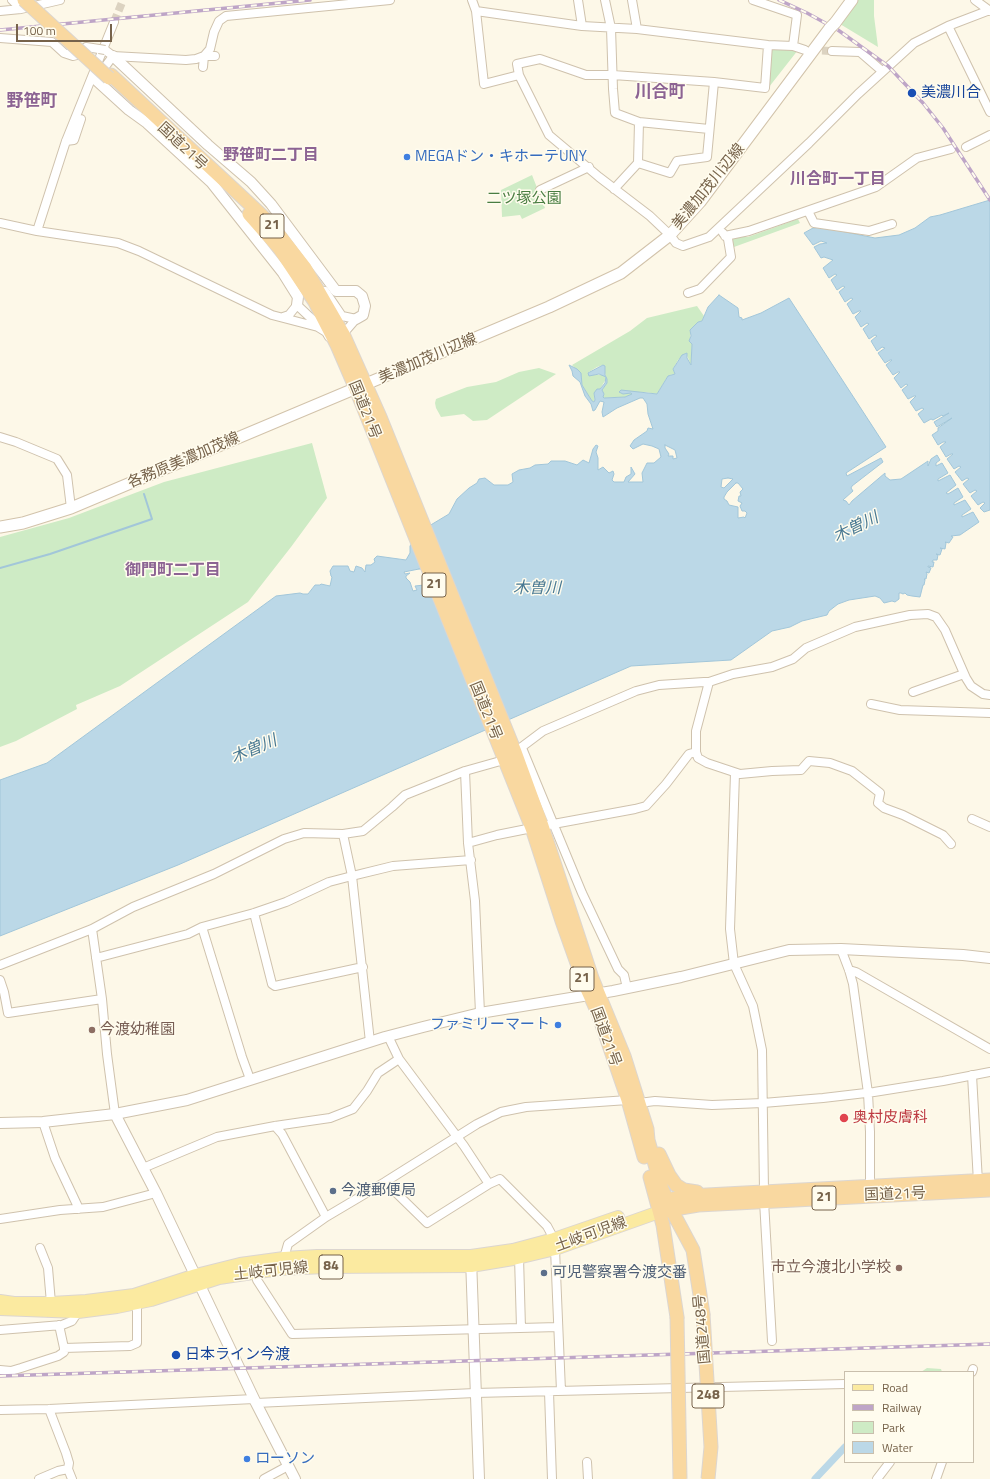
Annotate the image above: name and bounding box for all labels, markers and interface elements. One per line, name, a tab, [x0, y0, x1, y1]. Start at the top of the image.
scale bar	[18, 16, 114, 42]
text: 100 m	[23, 21, 56, 40]
district label: 川合町	[635, 83, 685, 103]
place label: 美濃川合	[921, 84, 981, 102]
marker: 美濃川合	[906, 87, 918, 99]
district label: 野笹町	[7, 92, 57, 112]
street label: 国道21号	[153, 119, 211, 175]
street label: 美濃加茂川辺線	[669, 141, 749, 233]
district label: 野笹町二丁目	[223, 146, 319, 166]
place label: MEGAドン・キホーテUNY	[415, 148, 587, 166]
marker: MEGAドン・キホーテUNY	[402, 152, 412, 162]
district label: 川合町一丁目	[790, 170, 886, 190]
park label: 二ツ塚公園	[487, 190, 561, 208]
road number: 21	[260, 214, 284, 238]
street label: 美濃加茂川辺線	[376, 330, 480, 388]
street label: 国道21号	[344, 378, 384, 442]
street label: 各務原美濃加茂線	[125, 429, 243, 493]
water label: 木曽川	[830, 509, 882, 547]
district label: 御門町二丁目	[125, 561, 221, 581]
road number: 21	[422, 573, 446, 597]
water label: 木曽川	[513, 579, 561, 599]
street label: 国道21号	[465, 679, 505, 743]
water label: 木曽川	[228, 732, 280, 768]
road number: 21	[570, 967, 594, 991]
street label: 国道21号	[586, 1005, 624, 1069]
place label: ファミリーマート	[430, 1016, 550, 1034]
marker: ファミリーマート	[553, 1020, 563, 1030]
place label: 今渡幼稚園	[100, 1021, 175, 1039]
marker: 今渡幼稚園	[87, 1025, 97, 1035]
place label: 奥村皮膚科	[853, 1109, 928, 1127]
marker: 奥村皮膚科	[838, 1112, 850, 1124]
place label: 今渡郵便局	[341, 1182, 416, 1200]
street label: 国道21号	[864, 1185, 926, 1205]
marker: 今渡郵便局	[328, 1186, 338, 1196]
road number: 21	[812, 1186, 836, 1210]
street label: 土岐可児線	[553, 1214, 629, 1256]
road number: 84	[319, 1255, 343, 1279]
street label: 土岐可児線	[233, 1259, 309, 1285]
place label: 市立今渡北小学校	[771, 1259, 891, 1277]
marker: 市立今渡北小学校	[894, 1263, 904, 1273]
place label: 可児警察署今渡交番	[552, 1264, 687, 1282]
marker: 可児警察署今渡交番	[539, 1268, 549, 1278]
street label: 国道248号	[691, 1293, 715, 1365]
place label: 日本ライン今渡	[185, 1346, 290, 1364]
marker: 日本ライン今渡	[170, 1349, 182, 1361]
legend	[844, 1371, 974, 1463]
text: Road	[882, 1378, 908, 1397]
road number: 248	[692, 1384, 724, 1408]
text: Railway	[882, 1398, 922, 1417]
text: Park	[882, 1418, 905, 1437]
text: Water	[882, 1438, 913, 1457]
place label: ローソン	[255, 1450, 315, 1468]
marker: ローソン	[242, 1454, 252, 1464]

